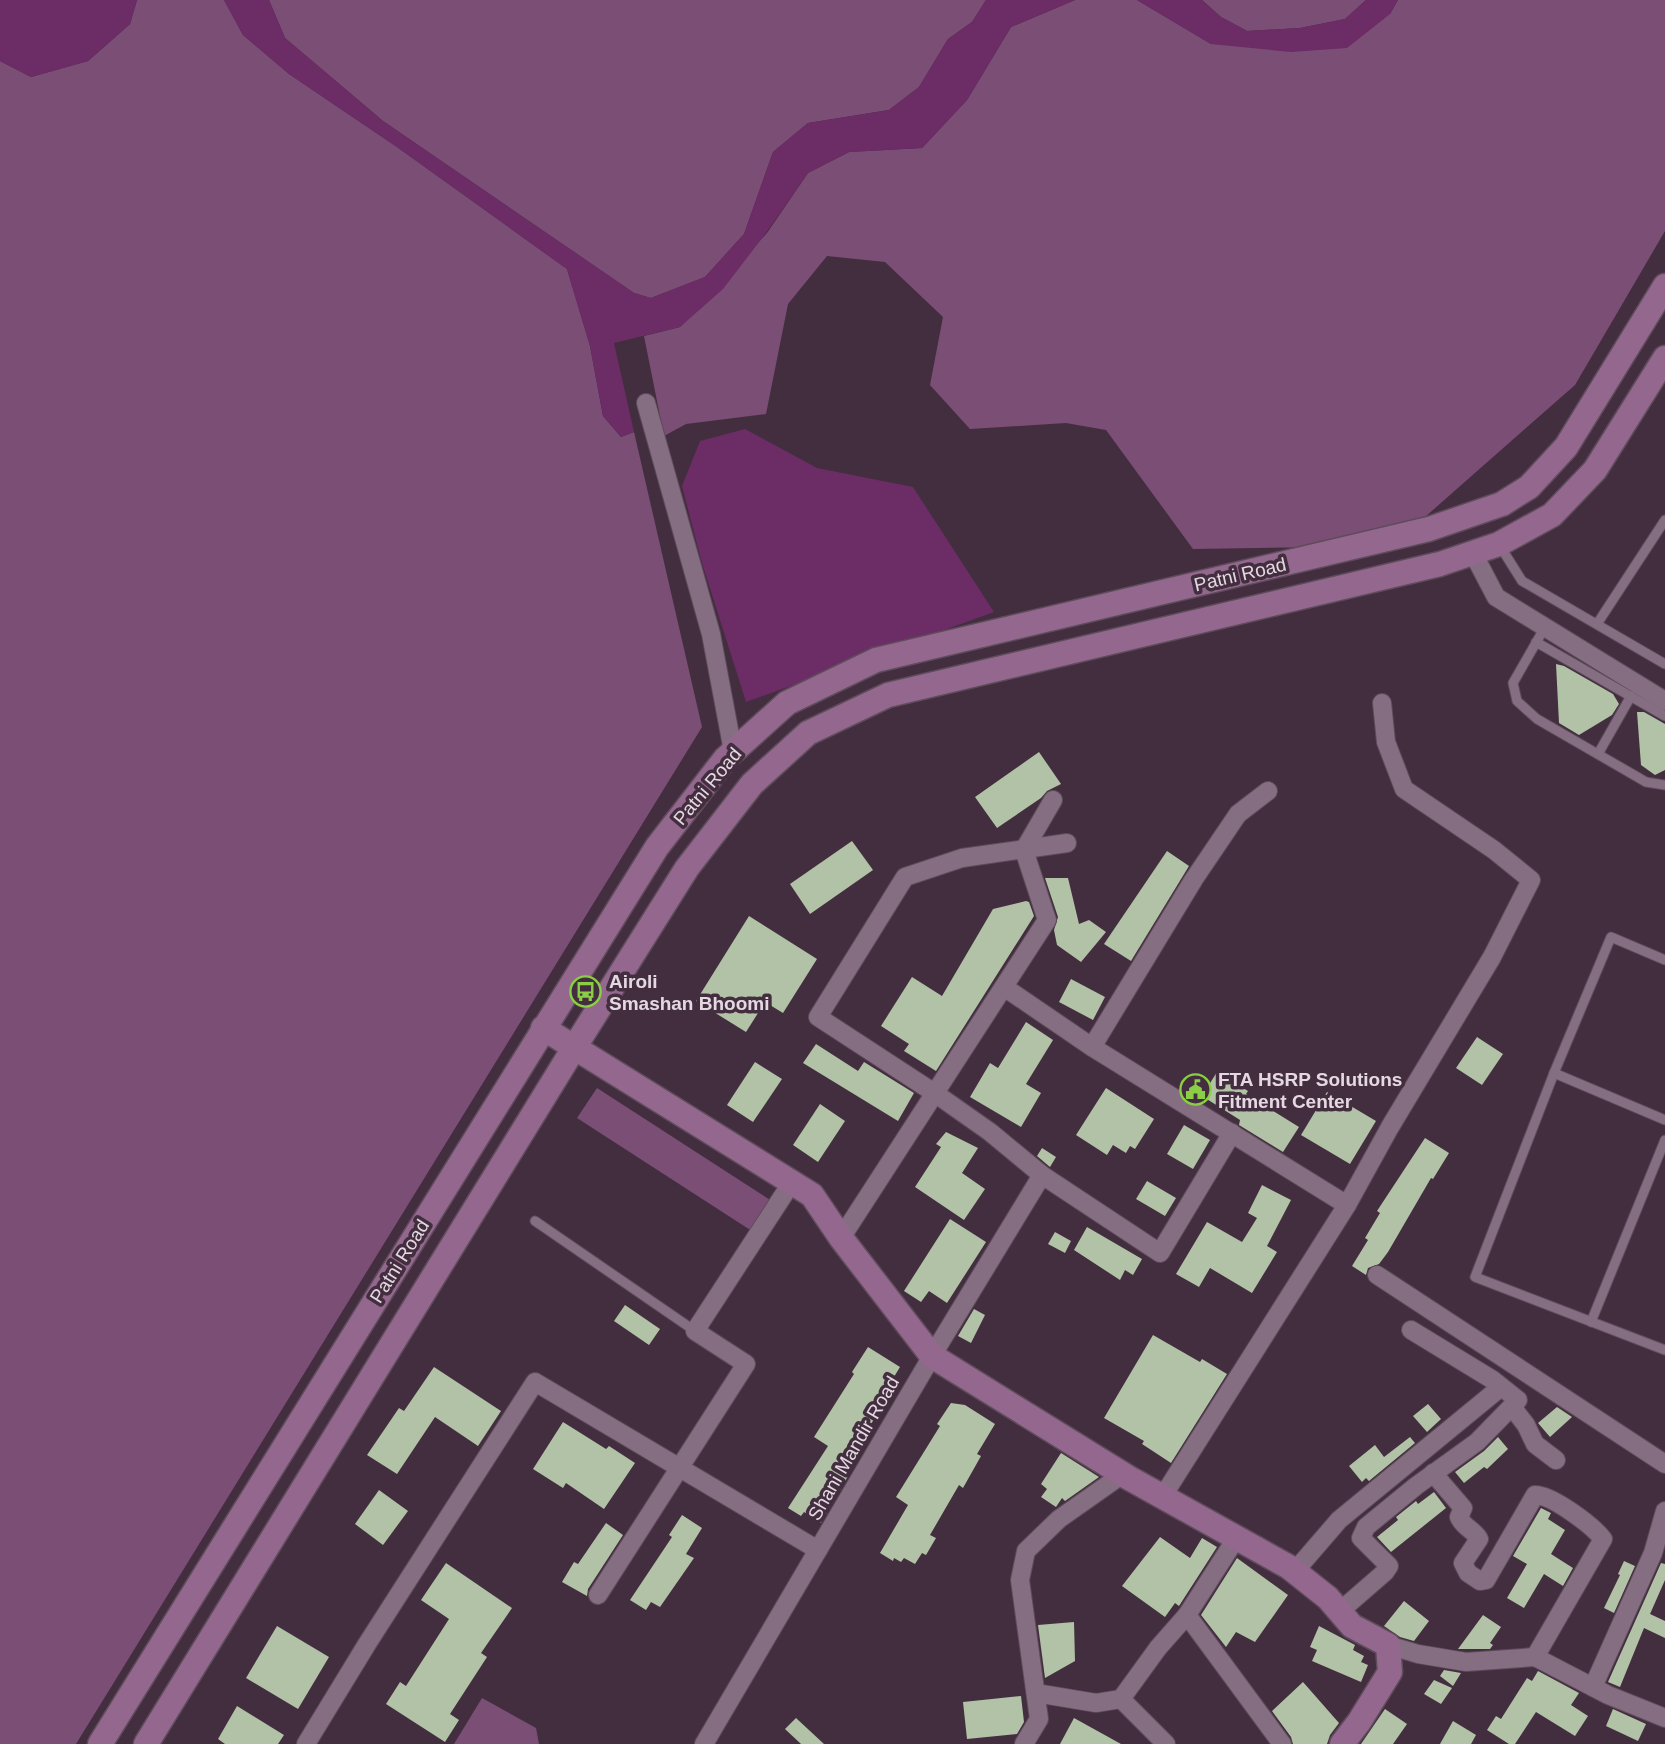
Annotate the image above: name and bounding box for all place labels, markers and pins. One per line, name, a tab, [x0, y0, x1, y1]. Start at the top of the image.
place label: Airoli Smashan Bhoomi	[609, 971, 769, 1014]
bus stop icon: Airoli Smashan Bhoomi	[569, 975, 603, 1009]
place label: FTA HSRP Solutions Fitment Center	[1218, 1069, 1402, 1112]
public building icon: FTA HSRP Solutions Fitment Center	[1178, 1073, 1212, 1107]

